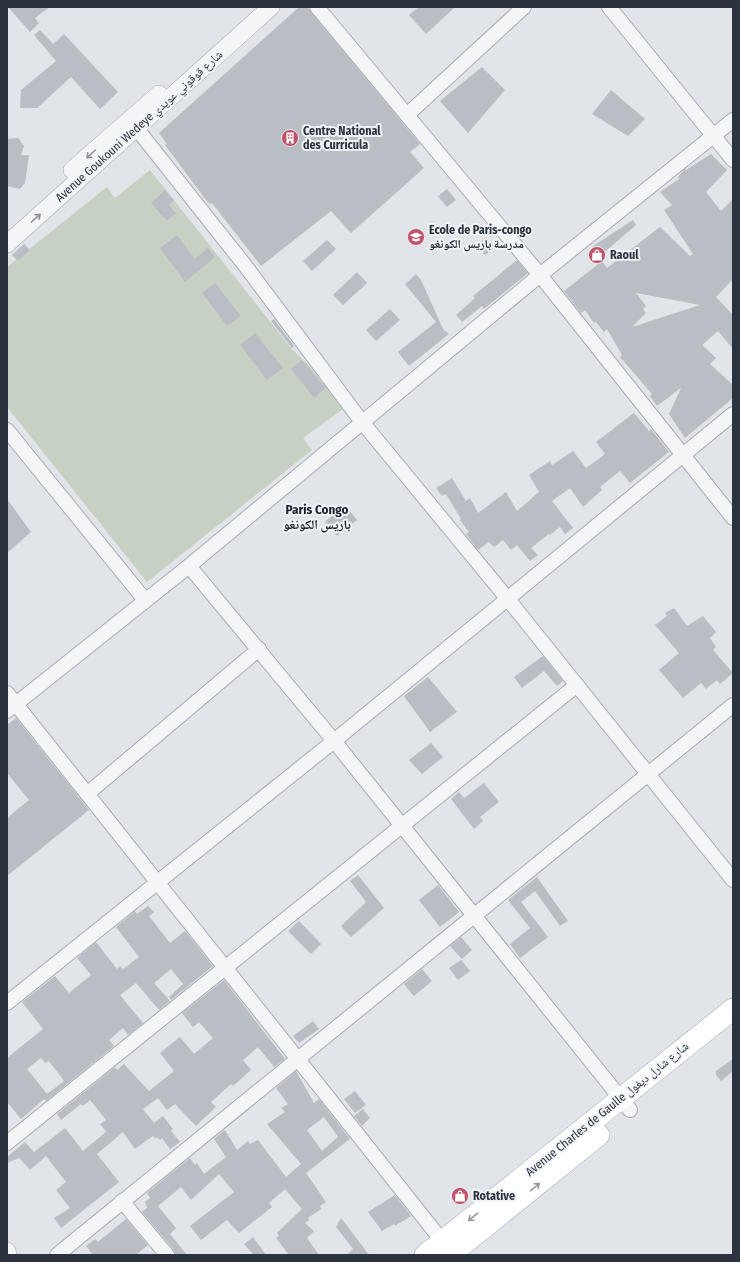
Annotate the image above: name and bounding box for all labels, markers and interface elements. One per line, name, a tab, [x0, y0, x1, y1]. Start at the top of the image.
street label: Avenue Goukouni Wedeye شارع قوقوني عويدي	[53, 47, 228, 207]
place label: Centre National des Curricula	[303, 124, 381, 152]
building icon: Centre National des Curricula	[280, 128, 300, 148]
one-way arrow	[85, 149, 96, 158]
one-way arrow	[31, 213, 41, 222]
place label: Ecole de Paris-congo مدرسة باريس الكونغو	[429, 223, 532, 252]
school or university icon: Ecole de Paris-congo مدرسة باريس الكونغو	[406, 227, 426, 247]
shop icon: Raoul	[587, 245, 607, 265]
place label: Raoul	[610, 248, 639, 262]
district label: Paris Congo باريس الكونغو	[283, 502, 351, 533]
street label: Avenue Charles de Gaulle شارع شارل ديغول	[523, 1039, 692, 1180]
one-way arrow	[529, 1182, 540, 1191]
shop icon: Rotative	[450, 1186, 470, 1206]
place label: Rotative	[473, 1189, 515, 1203]
one-way arrow	[467, 1213, 478, 1221]

